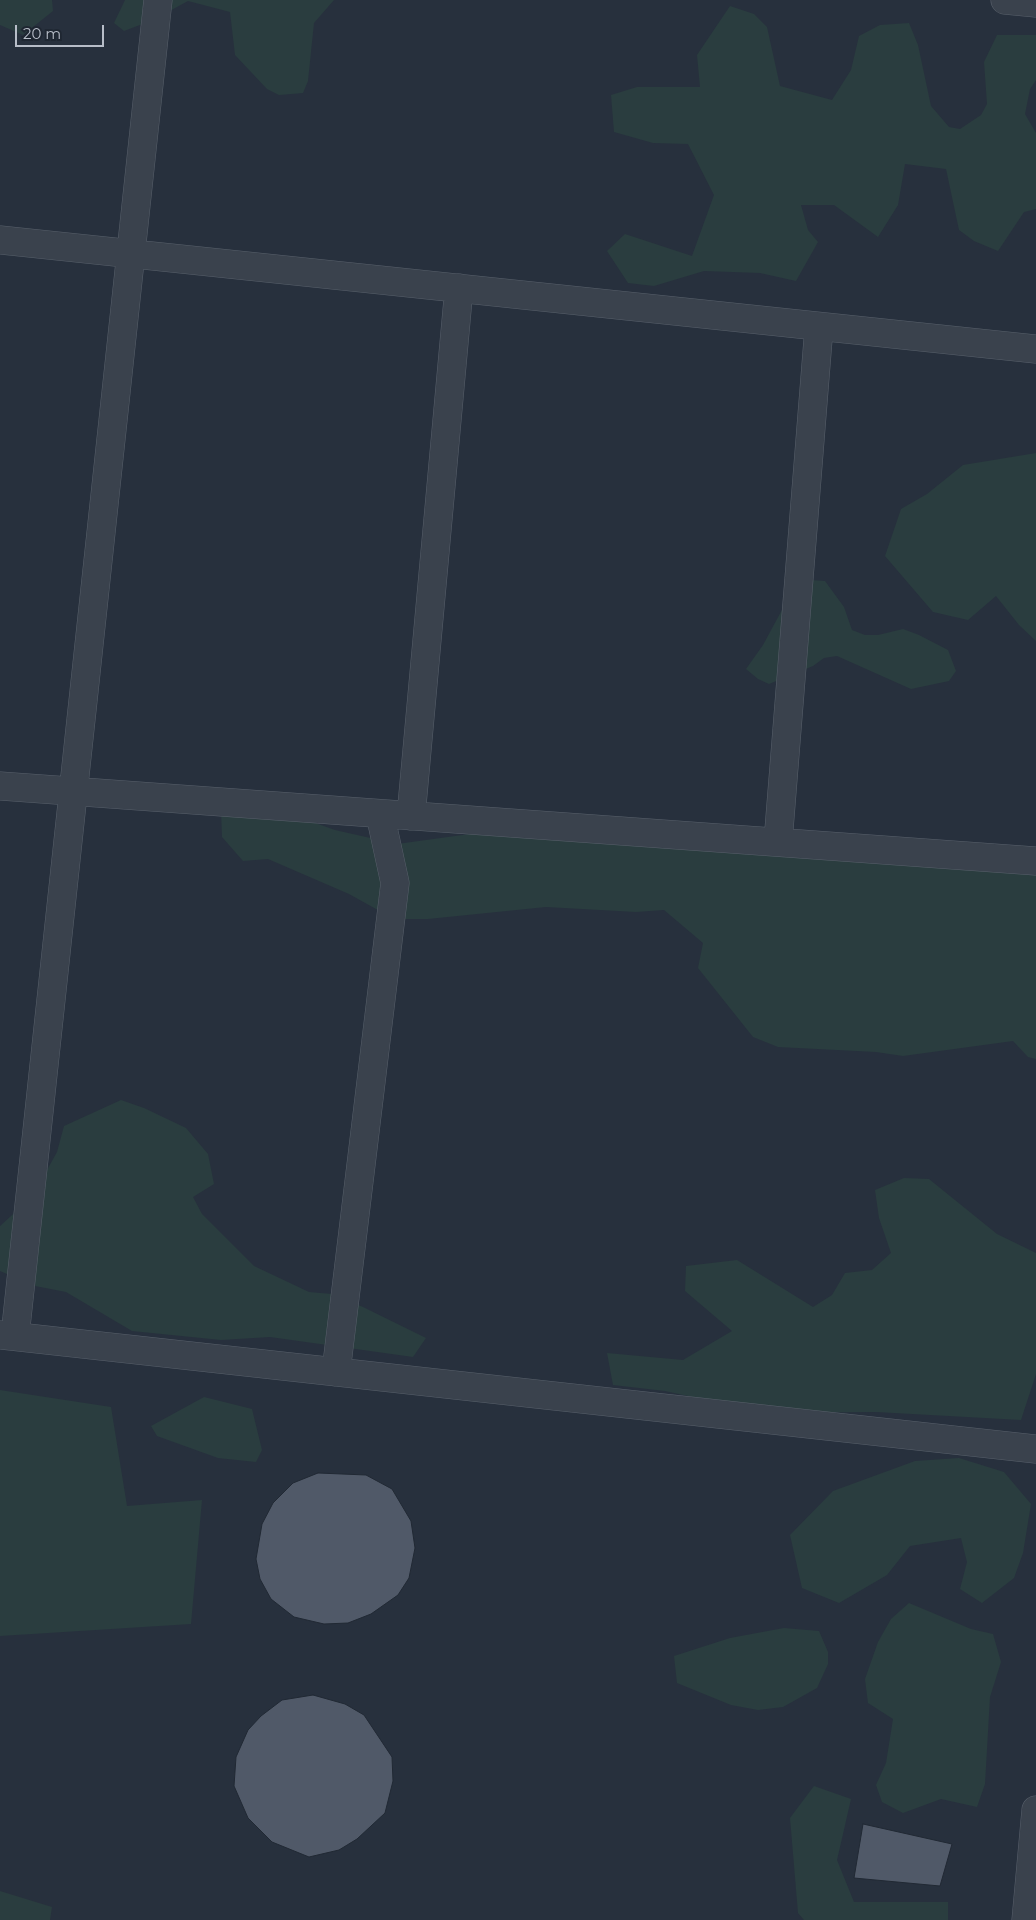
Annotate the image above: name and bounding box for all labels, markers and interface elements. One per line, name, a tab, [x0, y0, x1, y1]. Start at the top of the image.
scale bar	[18, 15, 106, 47]
text: 20 m	[23, 24, 61, 43]

